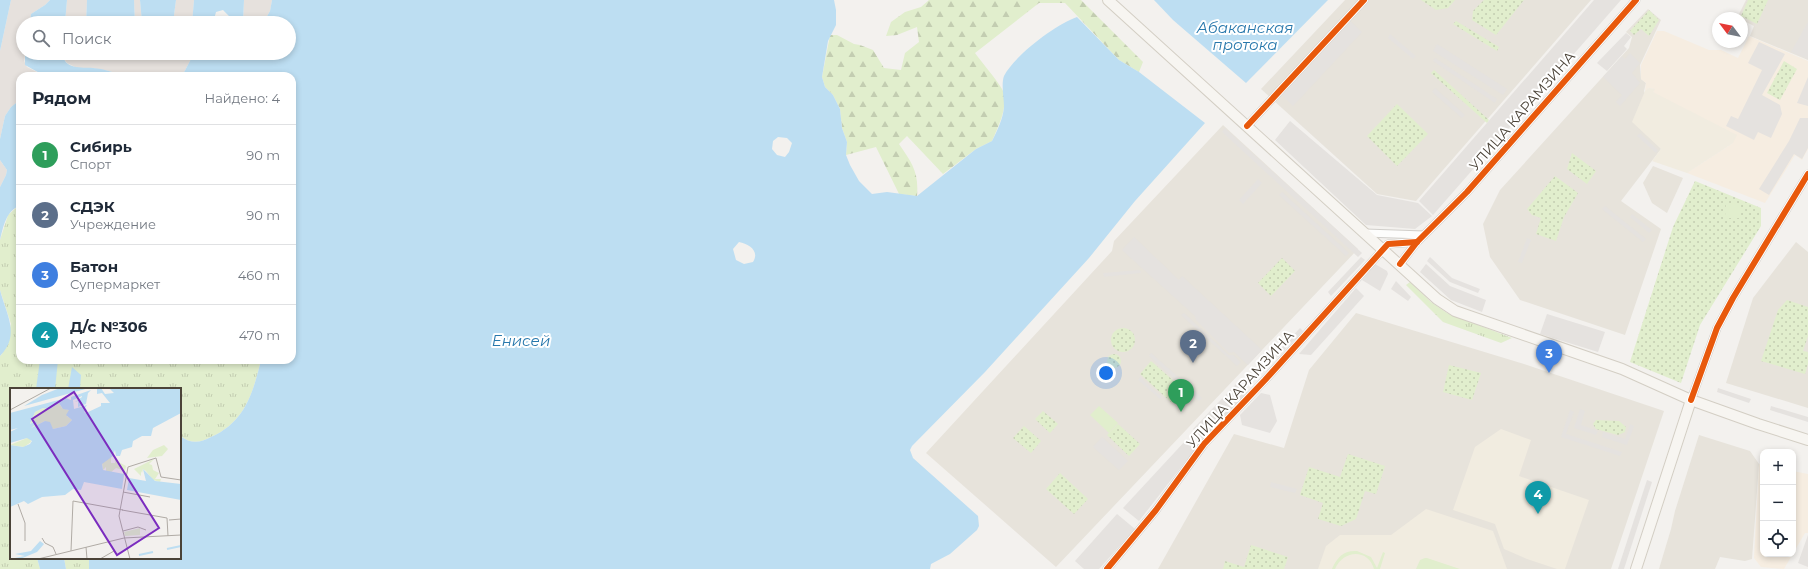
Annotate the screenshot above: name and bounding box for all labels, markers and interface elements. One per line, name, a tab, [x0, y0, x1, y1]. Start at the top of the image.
north arrow	[1712, 12, 1748, 48]
search box	[16, 16, 296, 60]
water label: Абаканская протока	[1196, 18, 1293, 54]
icon: search	[30, 27, 52, 49]
text: Поиск	[62, 29, 111, 48]
street label: УЛИЦА КАРАМЗИНА	[1465, 47, 1579, 174]
text: Рядом	[32, 88, 91, 108]
text: Найдено: 4	[205, 90, 280, 106]
text: Сибирь	[70, 137, 132, 156]
text: 1	[42, 147, 48, 163]
text: 90 m	[246, 147, 280, 163]
text: Спорт	[70, 156, 111, 172]
text: СДЭК	[70, 197, 115, 216]
text: 2	[41, 207, 49, 223]
text: 90 m	[246, 207, 280, 223]
text: Учреждение	[70, 216, 156, 232]
text: Батон	[70, 257, 118, 276]
text: 3	[41, 267, 49, 283]
text: 460 m	[238, 267, 280, 283]
text: Супермаркет	[70, 276, 160, 292]
text: Д/с №306	[70, 317, 147, 336]
street label: УЛИЦА КАРАМЗИНА	[1182, 326, 1298, 452]
text: 4	[41, 327, 49, 343]
text: 470 m	[239, 327, 280, 343]
pin: 2	[1180, 330, 1206, 363]
water label: Енисей	[492, 331, 550, 350]
text: Место	[70, 336, 112, 352]
pin: 3	[1536, 340, 1562, 373]
your location	[1096, 363, 1116, 383]
pin: 1	[1168, 379, 1194, 412]
inset map	[10, 388, 181, 559]
map controls	[1760, 449, 1796, 557]
button: +	[1760, 449, 1796, 485]
pin: 4	[1525, 481, 1551, 514]
button: −	[1760, 485, 1796, 521]
button: locate	[1760, 521, 1796, 557]

